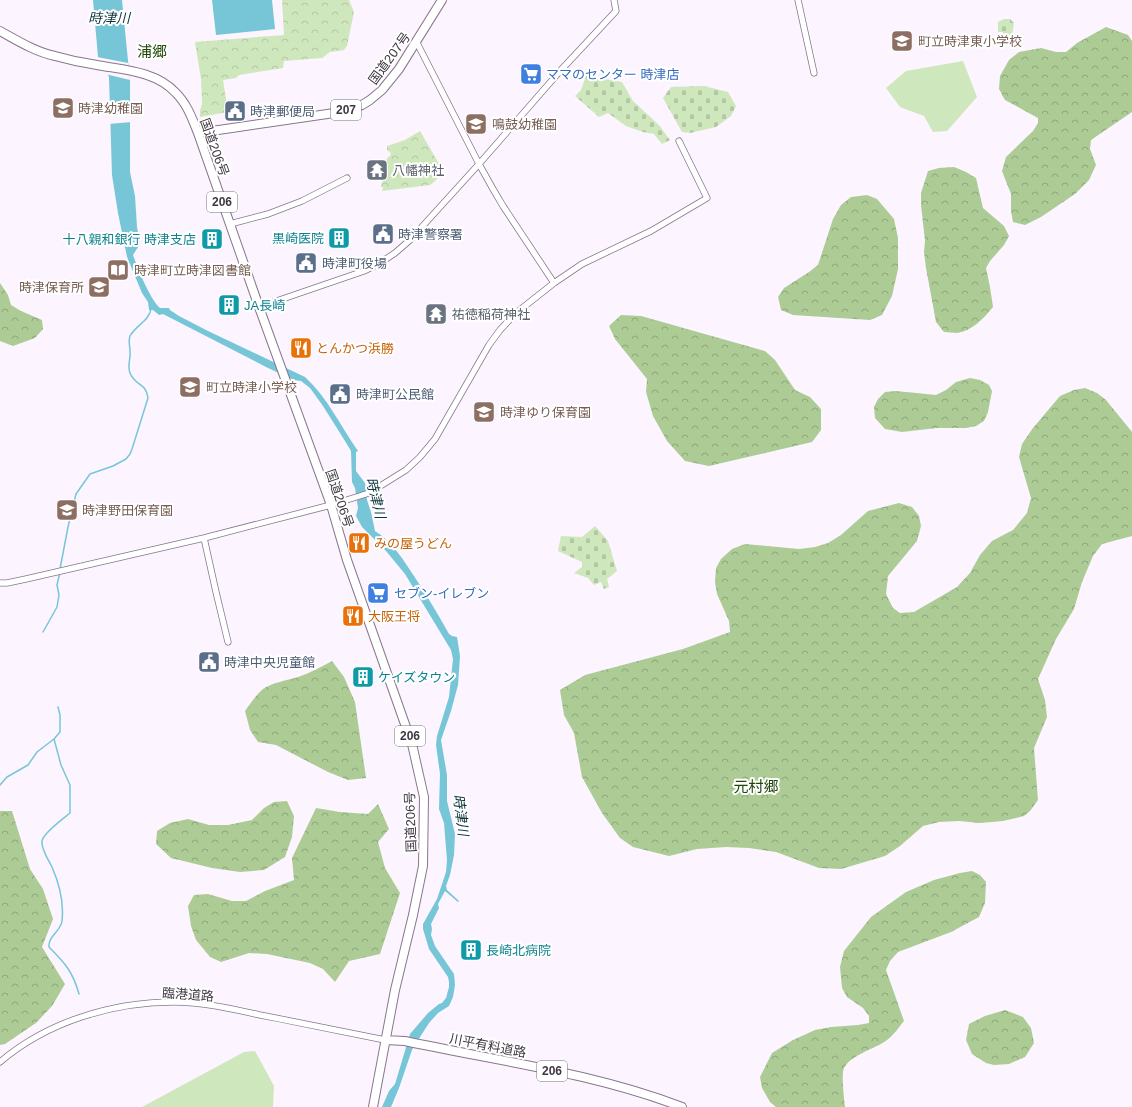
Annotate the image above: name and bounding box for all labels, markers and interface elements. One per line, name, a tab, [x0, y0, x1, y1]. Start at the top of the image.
water label: 時津川	[88, 10, 132, 26]
school or university icon: 町立時津東小学校	[889, 28, 915, 54]
street label: 国道207号	[365, 29, 413, 87]
place label: 町立時津東小学校	[918, 34, 1022, 49]
district label: 浦郷	[137, 43, 167, 60]
supermarket icon: ママのセンター 時津店	[518, 61, 544, 87]
place label: ママのセンター 時津店	[546, 67, 680, 82]
school or university icon: 時津幼稚園	[50, 95, 76, 121]
public building icon: 時津郵便局	[222, 98, 248, 124]
road number: 207	[331, 100, 361, 120]
place label: 時津幼稚園	[78, 101, 143, 116]
place label: 時津郵便局	[250, 104, 315, 119]
school or university icon: 鳴鼓幼稚園	[463, 111, 489, 137]
street label: 国道206号	[197, 116, 232, 178]
place label: 鳴鼓幼稚園	[492, 117, 557, 132]
temple icon: 八幡神社	[364, 157, 390, 183]
place label: 八幡神社	[392, 163, 444, 178]
road number: 206	[207, 192, 237, 212]
public building icon: 時津警察署	[370, 221, 396, 247]
building icon: 黒崎医院	[326, 225, 352, 251]
building icon: 十八親和銀行 時津支店	[199, 226, 225, 252]
place label: 時津警察署	[398, 227, 463, 242]
place label: 黒崎医院	[272, 231, 324, 246]
place label: 十八親和銀行 時津支店	[62, 232, 196, 247]
public building icon: 時津町役場	[293, 250, 319, 276]
place label: 時津町役場	[322, 256, 387, 271]
library icon: 時津町立時津図書館	[105, 257, 131, 283]
place label: 時津町立時津図書館	[134, 263, 251, 278]
school or university icon: 時津保育所	[86, 274, 112, 300]
place label: 時津保育所	[19, 280, 84, 295]
building icon: JA長崎	[216, 292, 242, 318]
place label: JA長崎	[244, 298, 285, 313]
temple icon: 祐徳稲荷神社	[423, 301, 449, 327]
place label: 祐徳稲荷神社	[452, 307, 530, 322]
restaurant icon: とんかつ浜勝	[288, 335, 314, 361]
place label: とんかつ浜勝	[316, 341, 394, 356]
school or university icon: 町立時津小学校	[177, 374, 203, 400]
place label: 町立時津小学校	[206, 380, 297, 395]
public building icon: 時津町公民館	[327, 381, 353, 407]
place label: 時津町公民館	[356, 387, 434, 402]
school or university icon: 時津ゆり保育園	[471, 399, 497, 425]
place label: 時津ゆり保育園	[500, 405, 591, 420]
street label: 国道206号	[323, 467, 357, 529]
water label: 時津川	[363, 476, 389, 522]
school or university icon: 時津野田保育園	[54, 497, 80, 523]
place label: 時津野田保育園	[82, 503, 173, 518]
restaurant icon: みの屋うどん	[346, 530, 372, 556]
place label: みの屋うどん	[374, 536, 452, 551]
supermarket icon: セブン-イレブン	[365, 580, 391, 606]
place label: セブン-イレブン	[394, 586, 489, 601]
restaurant icon: 大阪王将	[340, 603, 366, 629]
place label: 大阪王将	[368, 609, 420, 624]
public building icon: 時津中央児童館	[196, 649, 222, 675]
place label: 時津中央児童館	[224, 655, 315, 670]
building icon: ケイズタウン	[350, 664, 376, 690]
place label: ケイズタウン	[378, 670, 455, 685]
road number: 206	[395, 726, 425, 746]
district label: 元村郷	[733, 778, 779, 795]
street label: 国道206号	[402, 791, 419, 853]
water label: 時津川	[451, 793, 472, 839]
building icon: 長崎北病院	[458, 937, 484, 963]
place label: 長崎北病院	[486, 943, 551, 958]
street label: 臨港道路	[161, 985, 214, 1004]
street label: 川平有料道路	[448, 1031, 528, 1060]
road number: 206	[537, 1061, 567, 1081]

